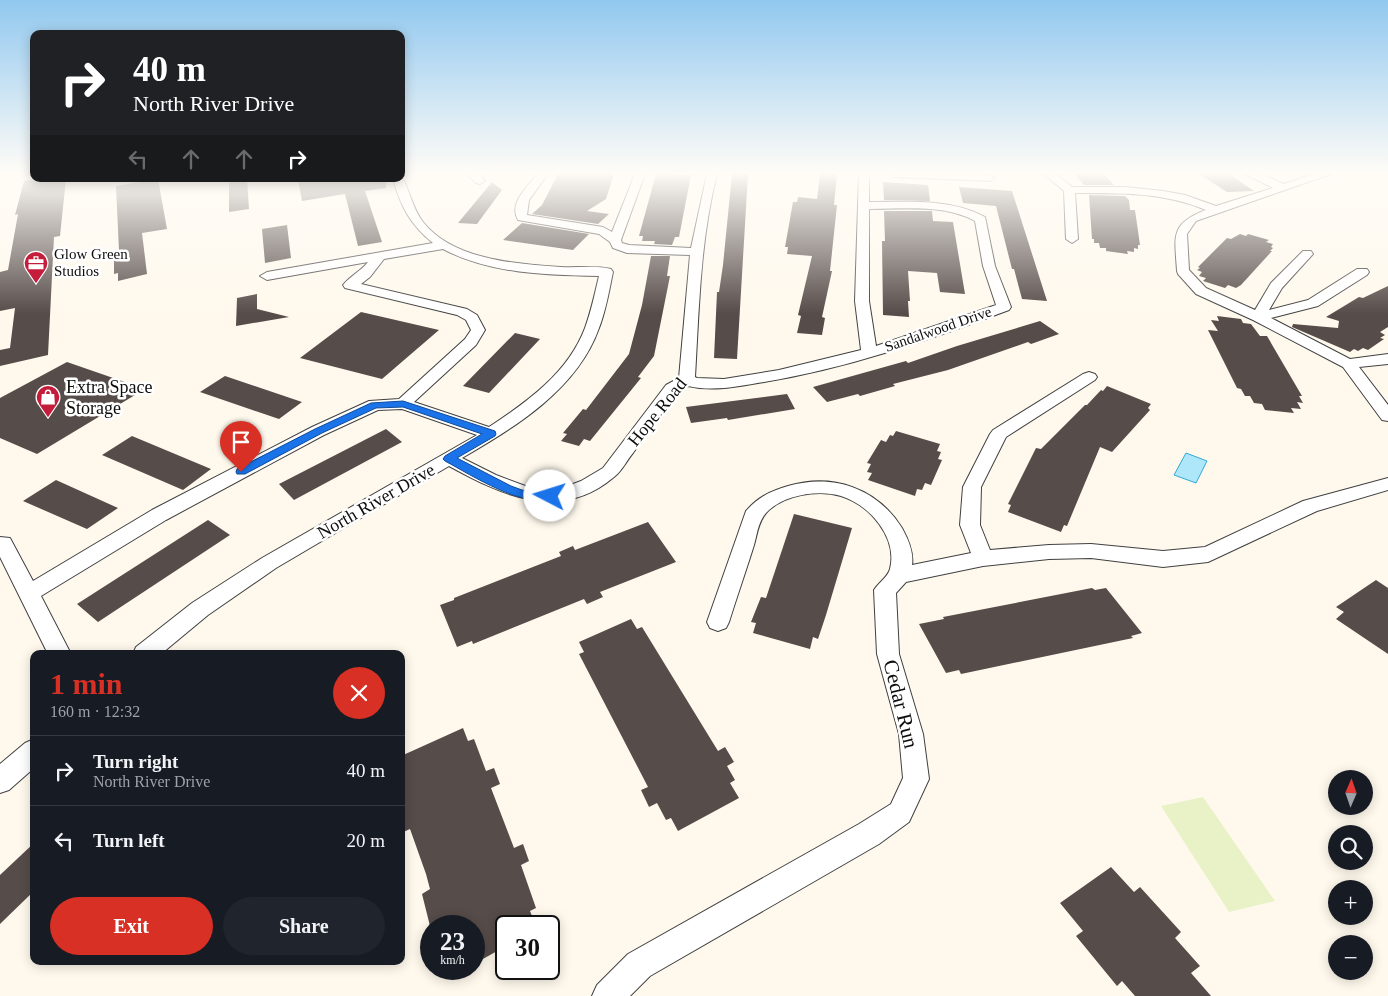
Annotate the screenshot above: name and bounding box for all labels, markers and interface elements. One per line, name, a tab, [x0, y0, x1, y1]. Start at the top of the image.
icon: right	[50, 50, 115, 115]
text: 40 m	[133, 50, 206, 89]
text: North River Drive	[133, 91, 294, 116]
icon: left	[124, 145, 152, 173]
icon: ahead	[177, 145, 205, 173]
icon: ahead	[230, 145, 258, 173]
icon: right	[283, 145, 311, 173]
place label: Glow Green Studios	[54, 246, 128, 279]
office icon: Glow Green Studios	[23, 250, 49, 284]
street label: Sandalwood Drive	[882, 303, 994, 355]
street label: Hope Road	[624, 374, 690, 450]
place label: Extra Space Storage	[66, 377, 152, 418]
shop icon: Extra Space Storage	[35, 384, 61, 418]
pin	[220, 421, 262, 472]
icon: arrive	[227, 428, 255, 456]
street label: North River Drive	[314, 459, 438, 543]
position arrow	[523, 469, 575, 521]
street label: Cedar Run	[878, 657, 924, 751]
text: 1 min	[50, 667, 123, 700]
button: close	[333, 667, 385, 719]
text: 160 m · 12:32	[50, 703, 140, 720]
text: Turn right	[93, 751, 178, 772]
icon: right	[50, 757, 78, 785]
text: 40 m	[346, 760, 385, 781]
north arrow	[1328, 770, 1372, 815]
map controls	[1328, 770, 1373, 980]
text: North River Drive	[93, 773, 210, 790]
button: search	[1328, 825, 1373, 870]
icon: left	[50, 827, 78, 855]
text: Turn left	[93, 830, 165, 851]
text: 20 m	[346, 830, 385, 851]
button: +	[1328, 880, 1373, 925]
button: Exit	[50, 897, 213, 955]
button: Share	[223, 897, 385, 955]
speed limit sign: 30	[495, 915, 560, 980]
text: 23	[440, 928, 465, 955]
button: −	[1328, 935, 1373, 980]
text: km/h	[440, 953, 465, 967]

